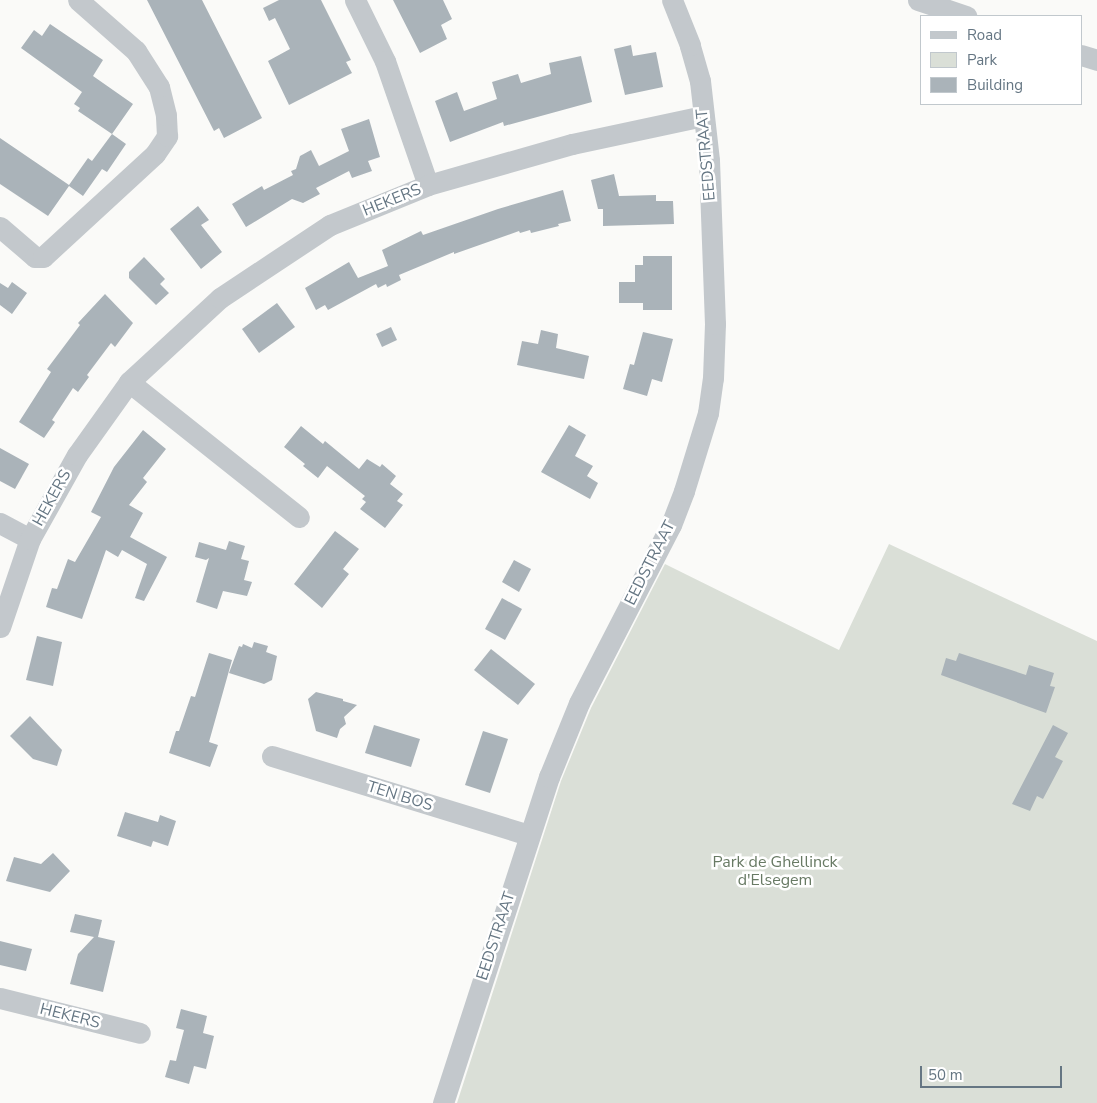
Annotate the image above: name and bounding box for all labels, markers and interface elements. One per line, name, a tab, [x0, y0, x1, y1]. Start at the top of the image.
legend	[920, 15, 1082, 105]
text: Road	[967, 25, 1002, 45]
text: Park	[967, 50, 997, 70]
text: Building	[967, 75, 1023, 95]
street label: EEDSTRAAT	[692, 108, 720, 202]
street label: HEKERS	[360, 180, 424, 220]
street label: HEKERS	[29, 467, 75, 529]
street label: EEDSTRAAT	[621, 518, 679, 608]
street label: TEN BOS	[365, 777, 435, 815]
park label: Park de Ghellinck d'Elsegem	[713, 852, 837, 890]
street label: EEDSTRAAT	[473, 889, 519, 983]
street label: HEKERS	[38, 999, 102, 1033]
scale bar	[922, 1056, 1064, 1088]
text: 50 m	[928, 1065, 963, 1085]

